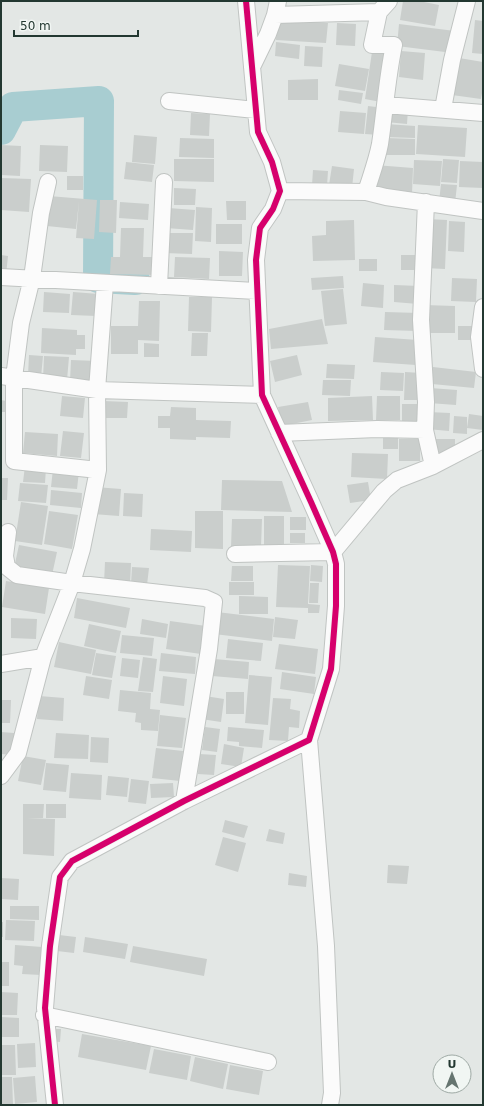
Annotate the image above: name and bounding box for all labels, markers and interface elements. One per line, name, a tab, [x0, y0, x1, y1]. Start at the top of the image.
scale bar	[14, 12, 138, 38]
text: 50 m	[20, 19, 51, 33]
north arrow	[432, 1054, 472, 1094]
text: U	[448, 1058, 456, 1071]

